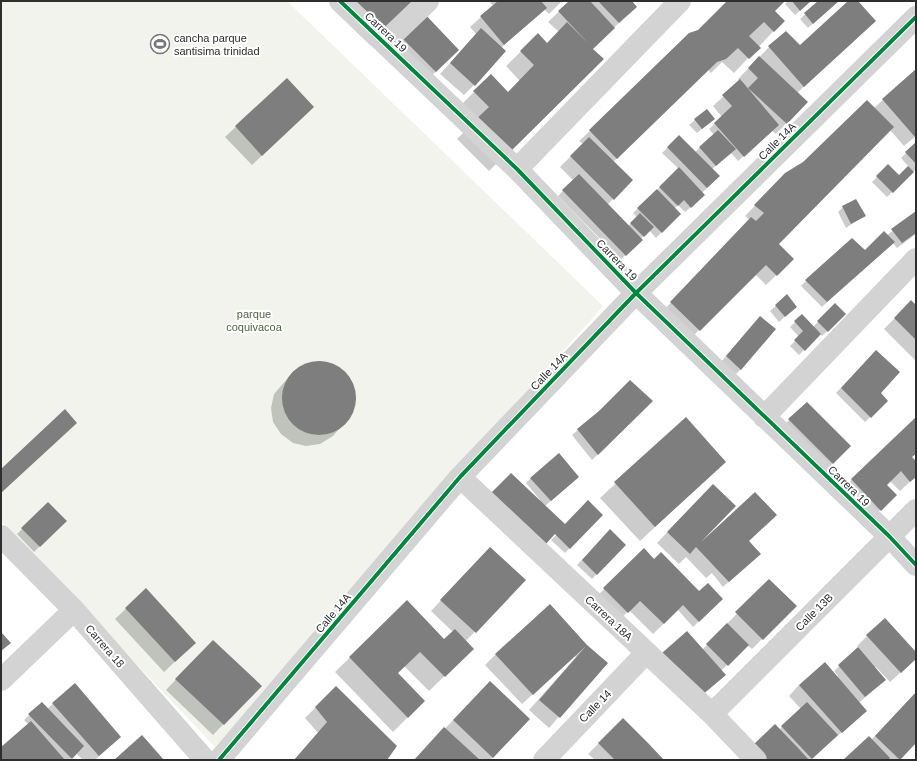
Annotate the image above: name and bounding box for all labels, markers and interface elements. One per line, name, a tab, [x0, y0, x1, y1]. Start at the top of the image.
street label: Carrera 19	[363, 10, 409, 54]
place label: cancha parque santisima trinidad	[174, 32, 260, 57]
sports icon: cancha parque santisima trinidad	[149, 33, 171, 55]
street label: Calle 14A	[756, 119, 799, 162]
street label: Carrera 19	[594, 237, 640, 283]
park label: parque coquivacoa	[226, 308, 283, 333]
street label: Calle 14A	[528, 349, 570, 392]
street label: Carrera 19	[826, 463, 872, 509]
street label: Calle 14A	[313, 590, 353, 635]
street label: Calle 13B	[793, 591, 835, 633]
street label: Carrera 18A	[583, 593, 635, 643]
street label: Carrera 18	[83, 622, 127, 670]
street label: Calle 14	[577, 687, 613, 725]

